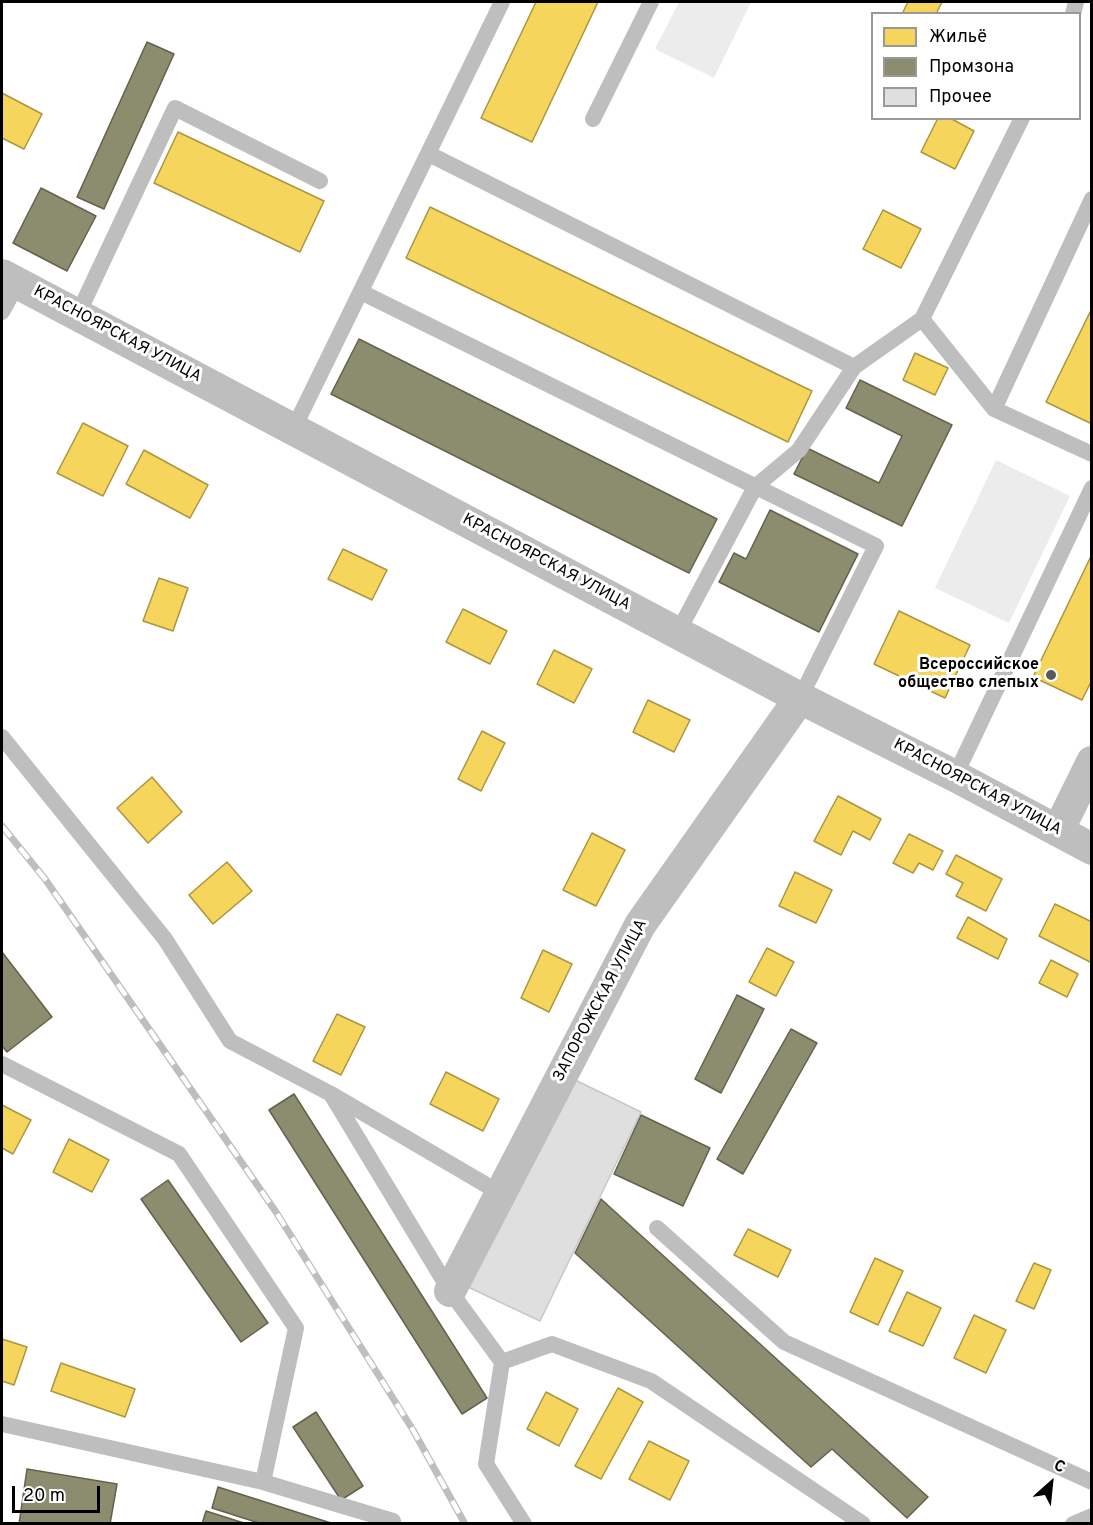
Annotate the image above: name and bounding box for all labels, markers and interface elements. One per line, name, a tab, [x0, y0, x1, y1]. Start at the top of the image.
legend	[871, 12, 1081, 120]
text: Жильё	[929, 26, 987, 49]
text: Промзона	[929, 56, 1014, 79]
text: Прочее	[929, 86, 992, 109]
street label: КРАСНОЯРСКАЯ УЛИЦА	[30, 282, 204, 388]
street label: КРАСНОЯРСКАЯ УЛИЦА	[459, 510, 633, 616]
place label: Всероссийское общество слепых	[898, 656, 1039, 694]
marker: Всероссийское общество слепых	[1044, 668, 1058, 682]
street label: КРАСНОЯРСКАЯ УЛИЦА	[890, 735, 1064, 841]
street label: ЗАПОРОЖСКАЯ УЛИЦА	[550, 916, 652, 1086]
north arrow	[1021, 1453, 1081, 1513]
text: С	[1050, 1456, 1068, 1478]
scale bar	[15, 1474, 104, 1512]
text: 20 m	[23, 1485, 65, 1508]

